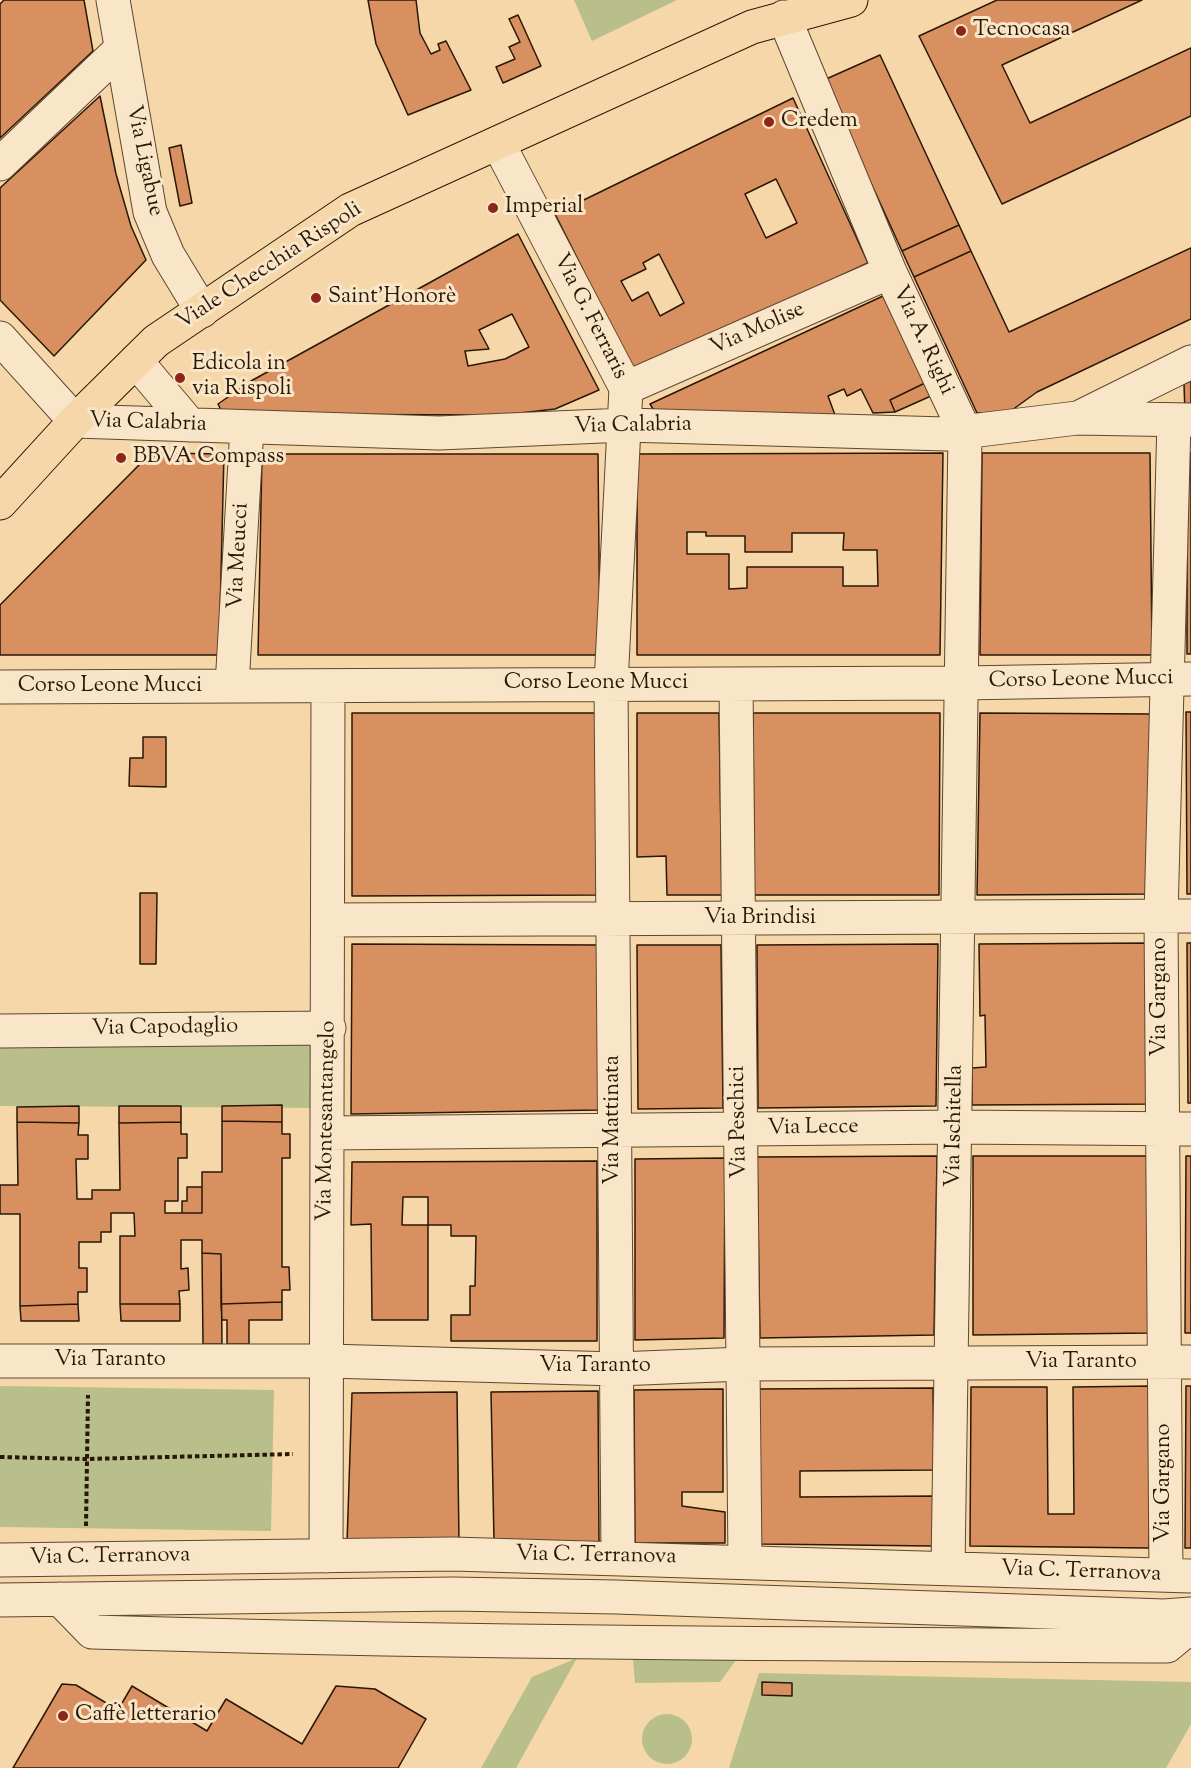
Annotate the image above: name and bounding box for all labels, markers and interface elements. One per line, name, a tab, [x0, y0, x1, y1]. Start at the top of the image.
place label: Tecnocasa	[973, 18, 1070, 44]
marker: Tecnocasa	[954, 24, 968, 38]
street label: Via Ligabue	[118, 103, 168, 219]
place label: Credem	[781, 109, 858, 135]
marker: Credem	[762, 115, 776, 129]
place label: Imperial	[505, 195, 583, 221]
street label: Viale Checchia Rispoli	[172, 197, 368, 337]
marker: Imperial	[486, 201, 500, 215]
street label: Via G. Ferraris	[546, 250, 632, 384]
street label: Via A. Righi	[885, 282, 959, 400]
place label: Saint'Honorè	[328, 285, 456, 311]
marker: Saint'Honorè	[309, 291, 323, 305]
street label: Via Molise	[707, 297, 809, 363]
place label: Edicola in via Rispoli	[192, 352, 292, 404]
marker: Edicola in via Rispoli	[173, 371, 187, 385]
street label: Via Calabria	[89, 409, 207, 439]
street label: Via Calabria	[574, 413, 692, 441]
place label: BBVA Compass	[133, 445, 284, 471]
marker: BBVA Compass	[114, 451, 128, 465]
street label: Via Meucci	[224, 502, 256, 610]
street label: Corso Leone Mucci	[988, 666, 1174, 696]
street label: Corso Leone Mucci	[504, 671, 688, 697]
street label: Corso Leone Mucci	[18, 674, 202, 700]
street label: Via Brindisi	[704, 906, 816, 932]
street label: Via Gargano	[1148, 937, 1174, 1057]
street label: Via Capodaglio	[92, 1015, 238, 1043]
street label: Via Montesantangelo	[313, 1020, 343, 1222]
street label: Via Mattinata	[601, 1055, 627, 1185]
street label: Via Peschici	[726, 1065, 754, 1179]
street label: Via Ischitella	[942, 1065, 970, 1187]
street label: Via Lecce	[767, 1115, 859, 1143]
street label: Via Taranto	[54, 1348, 166, 1374]
street label: Via Taranto	[1025, 1350, 1137, 1376]
street label: Via Taranto	[539, 1354, 651, 1380]
street label: Via Gargano	[1152, 1423, 1178, 1543]
street label: Via C. Terranova	[515, 1542, 677, 1572]
street label: Via C. Terranova	[29, 1543, 191, 1573]
street label: Via C. Terranova	[1000, 1557, 1162, 1589]
place label: Caffè letterario	[75, 1703, 216, 1729]
marker: Caffè letterario	[56, 1709, 70, 1723]

